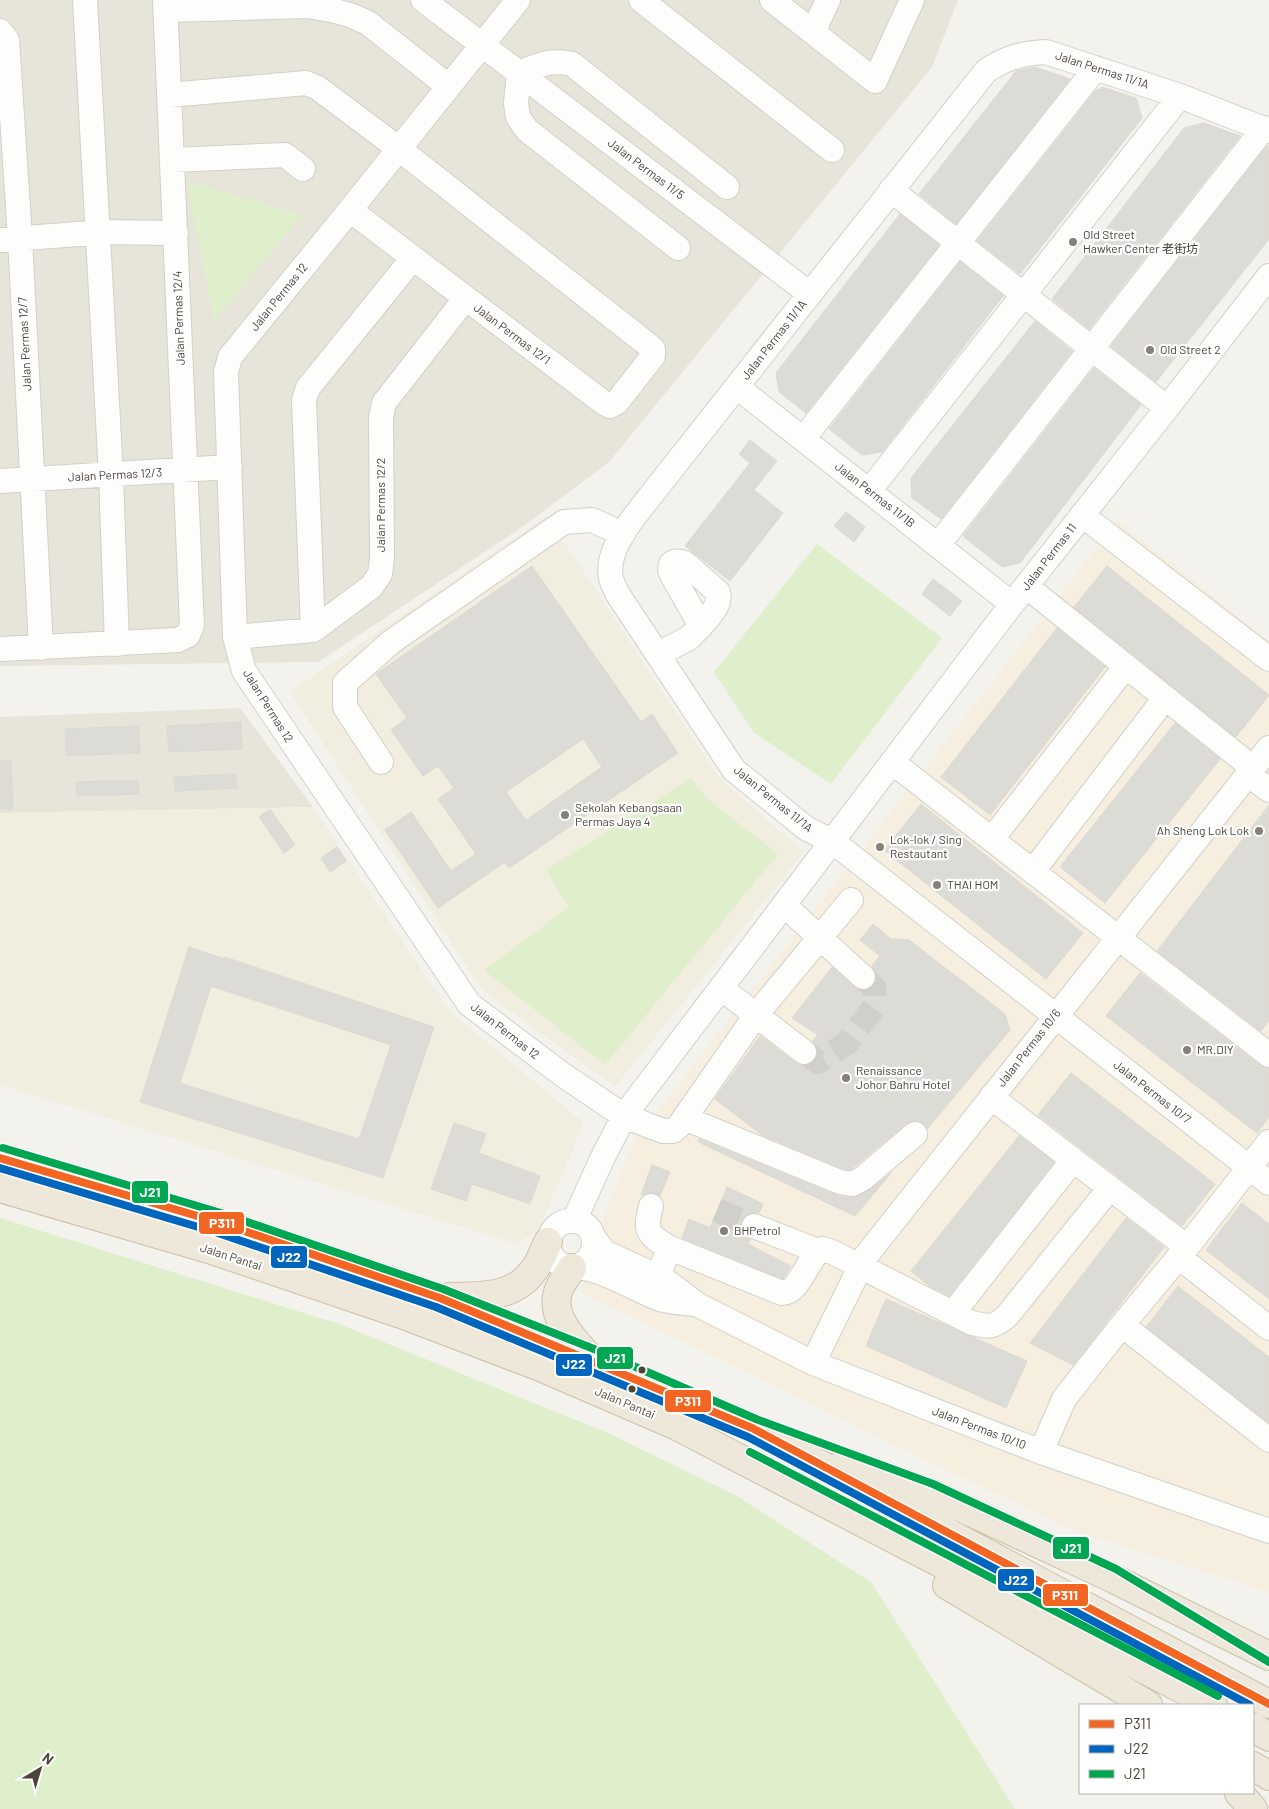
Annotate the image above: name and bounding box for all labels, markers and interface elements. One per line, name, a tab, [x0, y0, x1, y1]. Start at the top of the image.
street label: Jalan Permas 11/1A	[1054, 47, 1151, 91]
street label: Jalan Permas 11/5	[606, 135, 688, 202]
place label: Old Street Hawker Center 老街坊	[1083, 227, 1198, 255]
marker: Old Street Hawker Center 老街坊	[1067, 236, 1079, 248]
street label: Jalan Permas 12	[247, 260, 310, 333]
street label: Jalan Permas 12/4	[169, 270, 187, 366]
street label: Jalan Permas 12/7	[15, 297, 33, 391]
street label: Jalan Permas 11/1A	[738, 297, 809, 382]
street label: Jalan Permas 12/1	[472, 300, 554, 367]
place label: Old Street 2	[1160, 342, 1221, 356]
marker: Old Street 2	[1144, 344, 1156, 356]
street label: Jalan Permas 12/2	[373, 458, 387, 552]
street label: Jalan Permas 11/1B	[833, 459, 918, 530]
street label: Jalan Permas 12/3	[67, 465, 162, 483]
street label: Jalan Permas 11	[1018, 520, 1079, 593]
street label: Jalan Permas 12	[241, 666, 297, 745]
street label: Jalan Permas 11/1A	[731, 762, 816, 834]
place label: Sekolah Kebangsaan Permas Jaya 4	[575, 800, 682, 828]
marker: Sekolah Kebangsaan Permas Jaya 4	[559, 809, 571, 821]
place label: Ah Sheng Lok Lok	[1157, 823, 1249, 837]
marker: Ah Sheng Lok Lok	[1253, 825, 1265, 837]
place label: Lok-lok / Sing Restautant	[890, 832, 962, 860]
marker: Lok-lok / Sing Restautant	[874, 841, 886, 853]
place label: THAI HOM	[947, 877, 998, 891]
marker: THAI HOM	[931, 879, 943, 891]
street label: Jalan Permas 12	[468, 999, 543, 1061]
street label: Jalan Permas 10/6	[994, 1006, 1063, 1089]
place label: MR.DIY	[1197, 1042, 1234, 1056]
marker: MR.DIY	[1181, 1044, 1193, 1056]
street label: Jalan Permas 10/7	[1111, 1057, 1194, 1126]
place label: Renaissance Johor Bahru Hotel	[856, 1063, 950, 1091]
marker: Renaissance Johor Bahru Hotel	[840, 1072, 852, 1084]
line badge: J21	[131, 1180, 169, 1204]
text: J21	[140, 1183, 160, 1200]
line badge: P311	[198, 1211, 245, 1235]
text: P311	[209, 1214, 235, 1231]
place label: BHPetrol	[734, 1223, 781, 1237]
marker: BHPetrol	[718, 1225, 730, 1237]
street label: Jalan Pantai	[199, 1239, 264, 1273]
line badge: J22	[270, 1245, 308, 1269]
text: J22	[277, 1248, 301, 1265]
line badge: J21	[596, 1346, 634, 1370]
text: J21	[605, 1349, 625, 1366]
line badge: J22	[555, 1353, 593, 1377]
text: J22	[562, 1355, 586, 1372]
unlabelled marker	[637, 1365, 647, 1375]
street label: Jalan Pantai	[593, 1383, 658, 1421]
unlabelled marker	[627, 1384, 637, 1394]
line badge: P311	[664, 1389, 712, 1413]
text: P311	[675, 1392, 701, 1409]
street label: Jalan Permas 10/10	[930, 1403, 1028, 1451]
line badge: J21	[1052, 1536, 1090, 1560]
text: J21	[1061, 1539, 1081, 1556]
line badge: J22	[997, 1568, 1035, 1592]
text: J22	[1004, 1571, 1028, 1588]
line badge: P311	[1042, 1583, 1089, 1607]
text: P311	[1052, 1586, 1078, 1603]
legend	[1079, 1704, 1254, 1794]
text: P311	[1124, 1714, 1151, 1732]
text: J22	[1124, 1739, 1149, 1757]
north arrow	[15, 1744, 65, 1794]
text: N	[39, 1749, 57, 1768]
text: J21	[1124, 1764, 1146, 1782]

